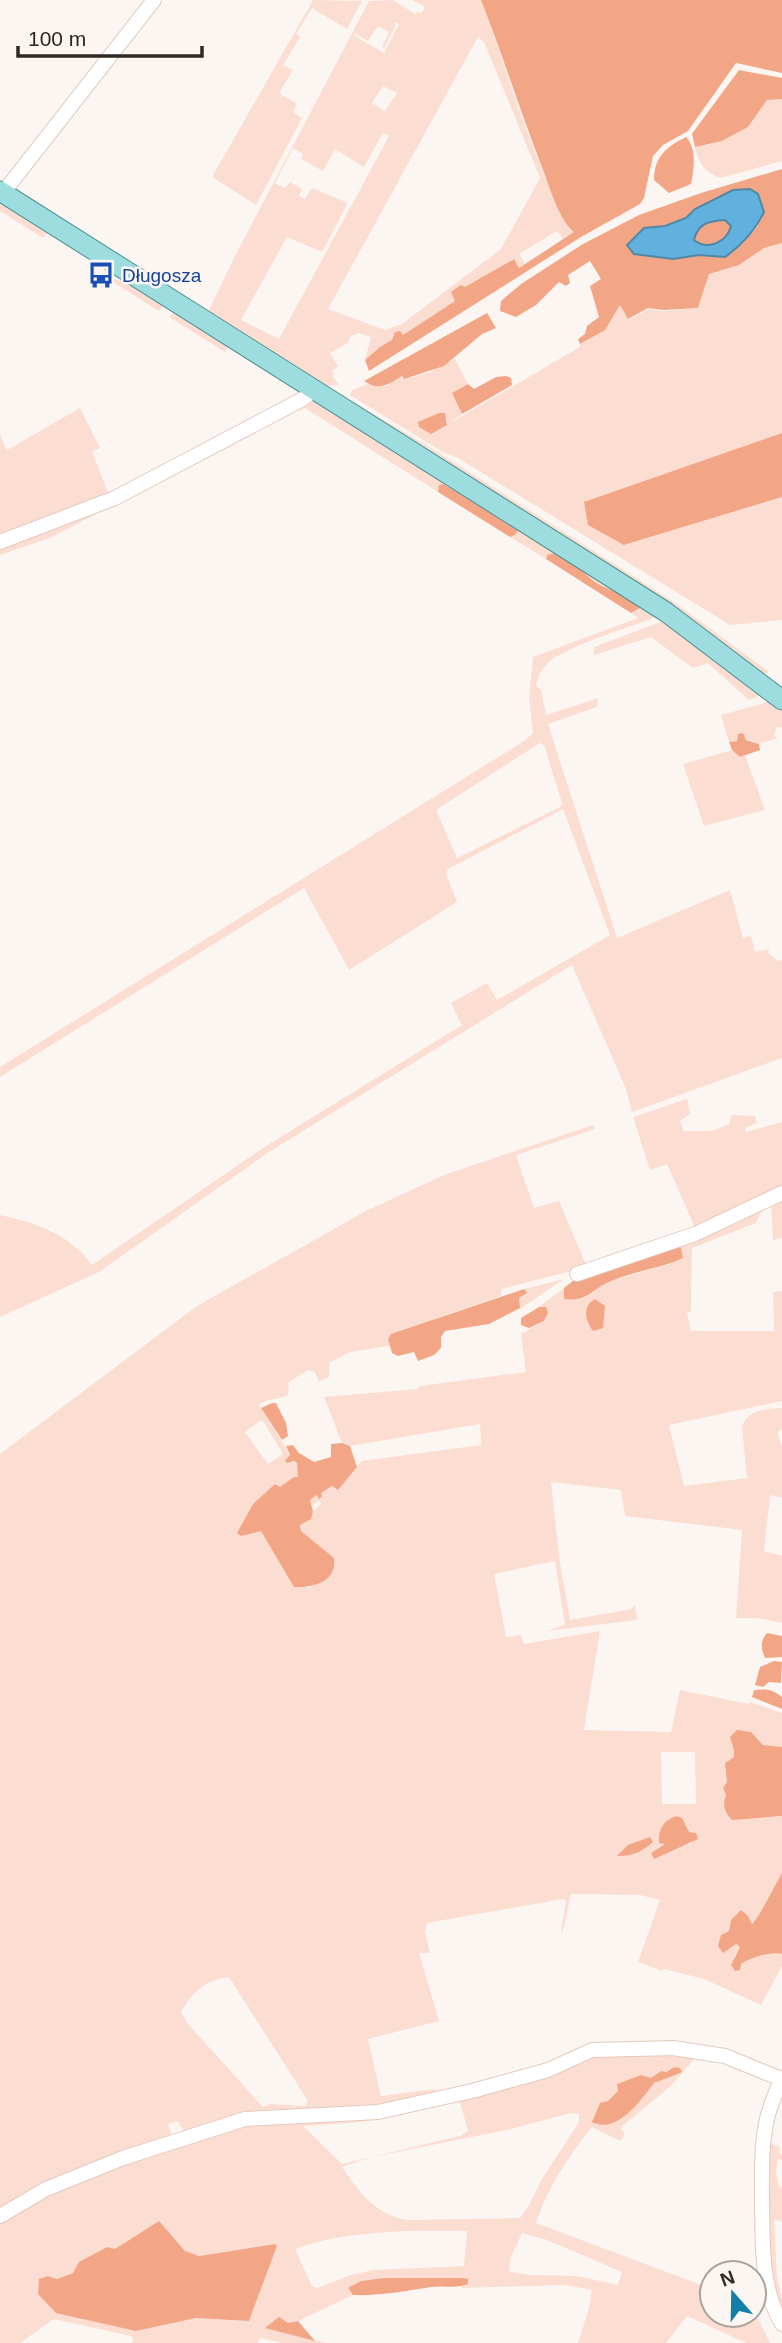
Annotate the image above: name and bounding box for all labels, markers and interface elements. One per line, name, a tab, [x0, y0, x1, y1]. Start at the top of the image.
scale bar	[18, 14, 201, 58]
text: 100 m	[28, 27, 86, 50]
bus stop icon: Długosza	[86, 260, 116, 290]
place label: Długosza	[122, 265, 202, 286]
north arrow	[698, 2259, 768, 2329]
text: N	[717, 2266, 737, 2291]

